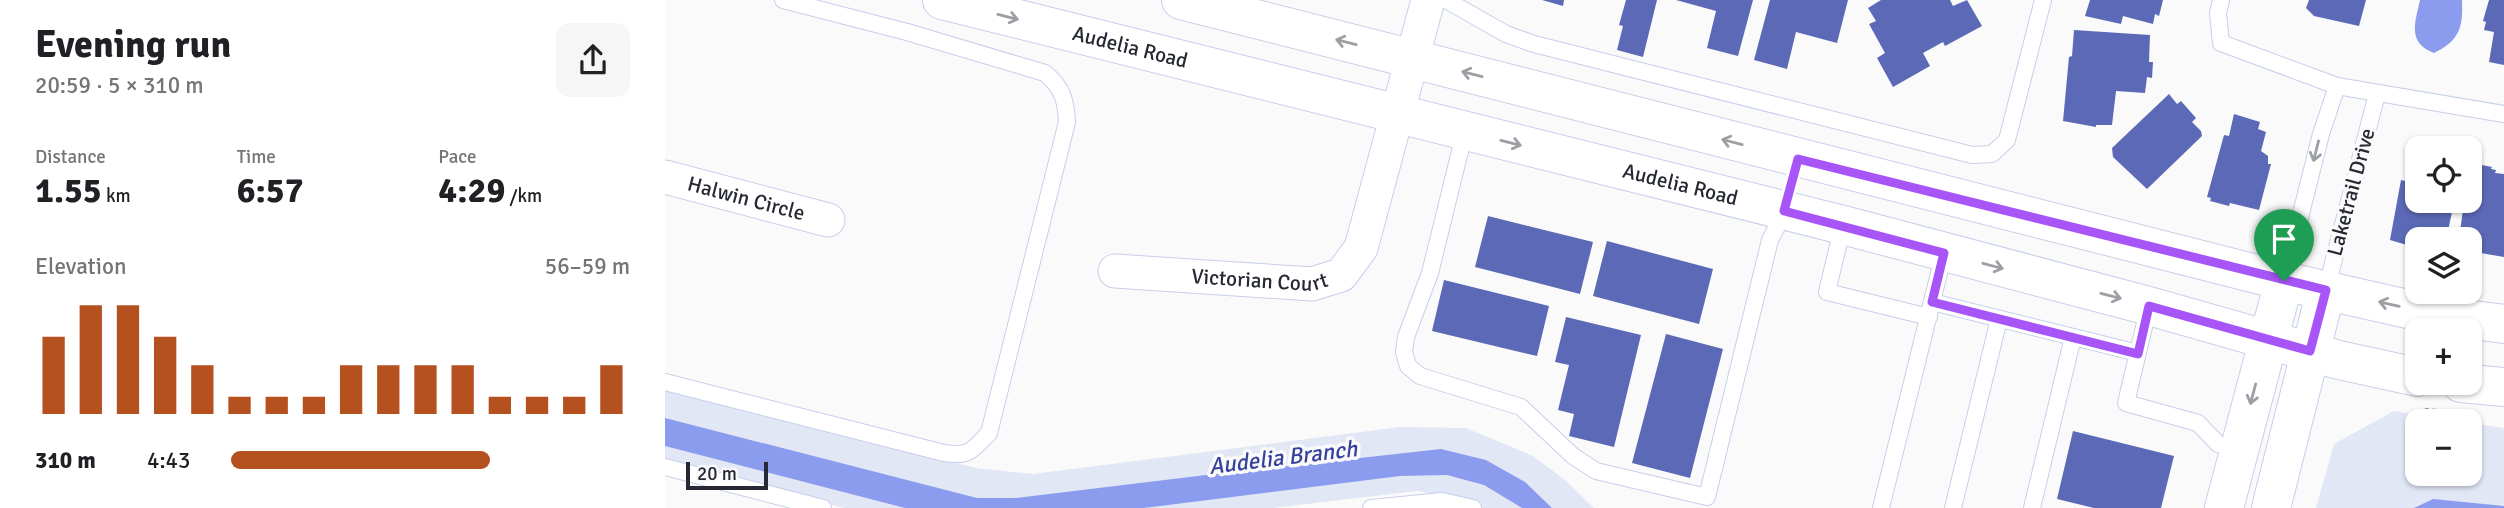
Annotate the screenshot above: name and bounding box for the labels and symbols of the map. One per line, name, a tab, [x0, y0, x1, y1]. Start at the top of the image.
one-way arrow	[996, 11, 1019, 24]
street label: Audelia Road	[1070, 20, 1191, 74]
one-way arrow	[1335, 35, 1358, 48]
one-way arrow	[1461, 67, 1484, 80]
street label: Laketrail Drive	[2321, 125, 2381, 259]
one-way arrow	[1721, 134, 1743, 147]
one-way arrow	[1499, 137, 1522, 150]
one-way arrow	[2309, 139, 2322, 162]
street label: Audelia Road	[1620, 157, 1741, 211]
street label: Halwin Circle	[685, 171, 808, 226]
pin	[2254, 209, 2314, 281]
one-way arrow	[1981, 260, 2004, 273]
street label: Victorian Court	[1191, 263, 1331, 297]
one-way arrow	[2100, 290, 2122, 303]
one-way arrow	[2378, 297, 2401, 311]
one-way arrow	[2246, 383, 2259, 405]
water label: Audelia Branch	[1207, 434, 1360, 481]
scale bar	[686, 459, 768, 491]

